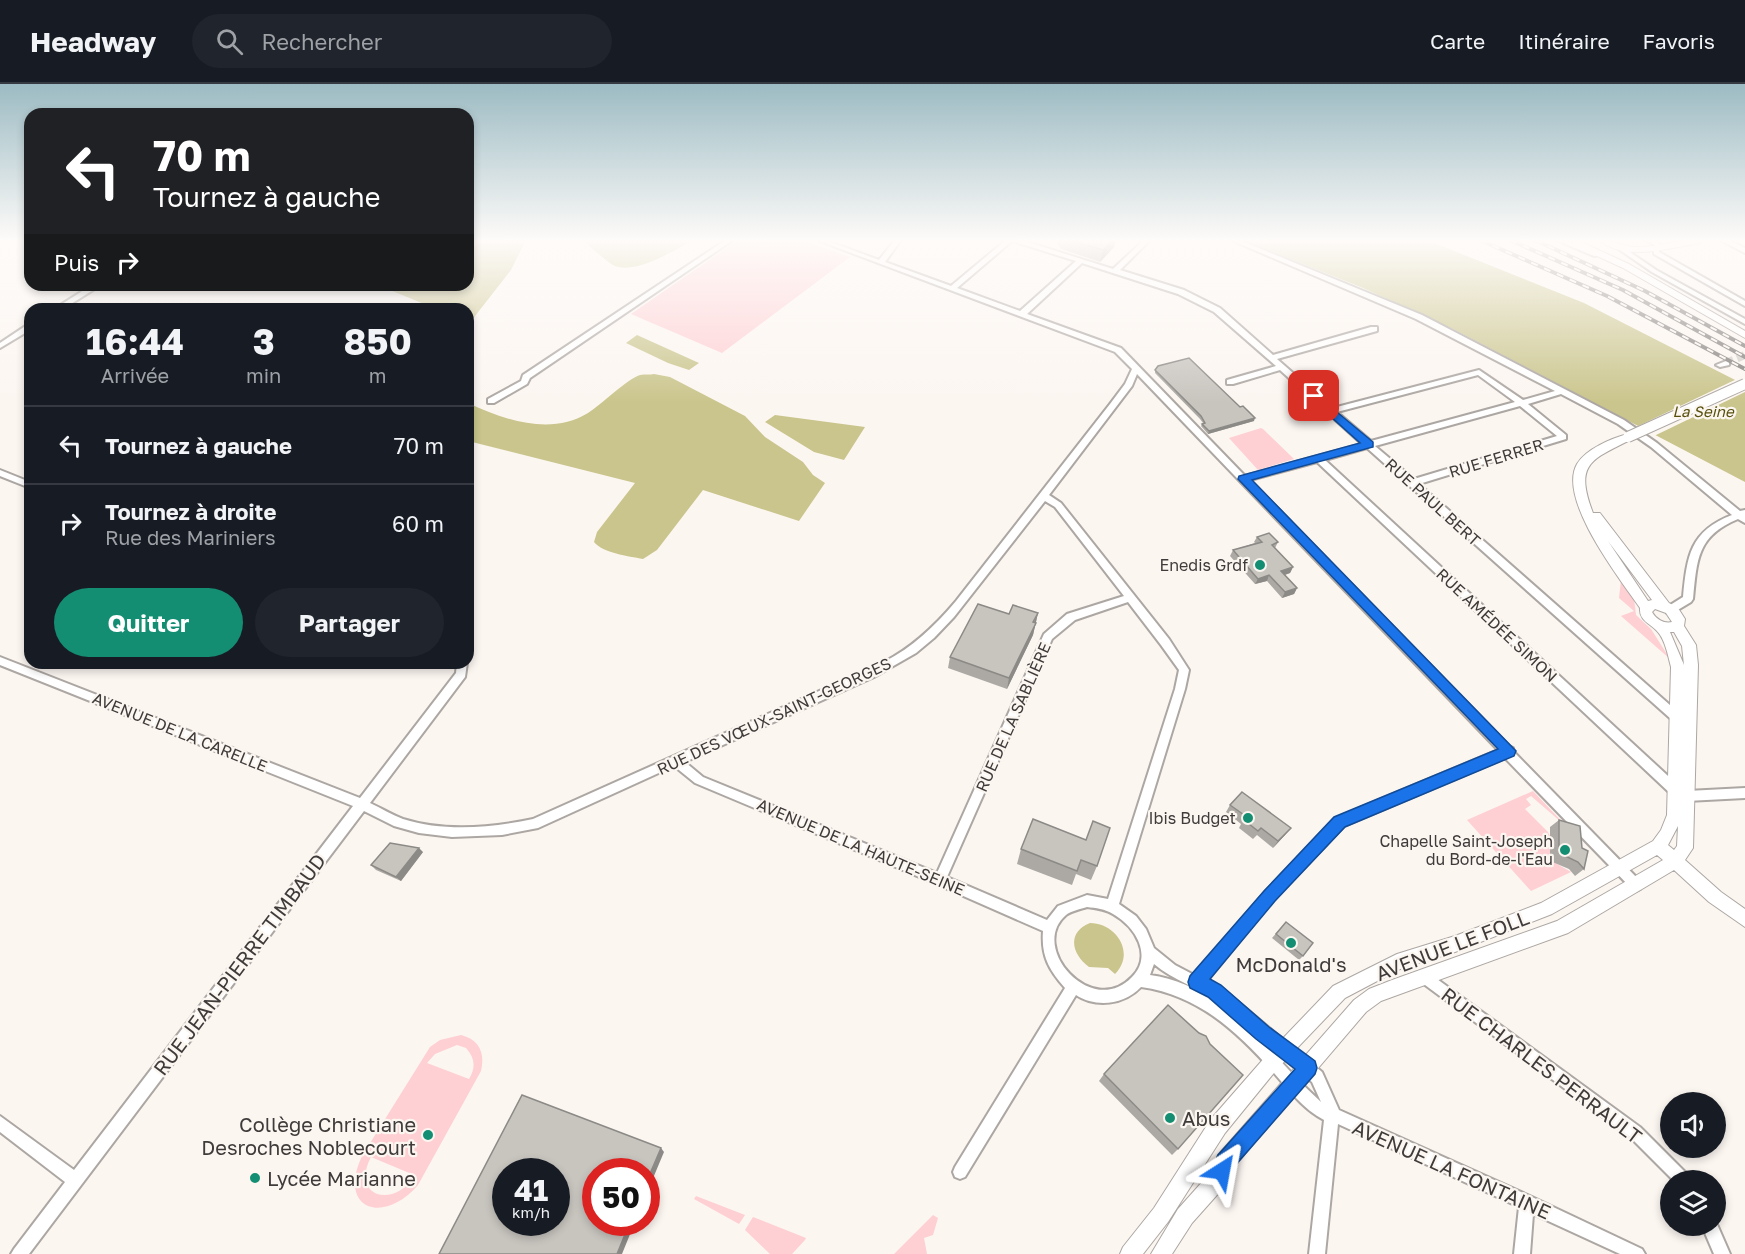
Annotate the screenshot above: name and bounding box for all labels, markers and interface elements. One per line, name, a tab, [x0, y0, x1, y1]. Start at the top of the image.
search box	[192, 14, 612, 68]
text: Headway	[30, 25, 156, 58]
icon: search	[213, 25, 246, 58]
text: Rechercher	[261, 28, 382, 55]
text: Carte	[1430, 28, 1485, 54]
text: Itinéraire	[1518, 28, 1610, 54]
text: Favoris	[1643, 28, 1715, 54]
text: 70 m	[153, 130, 250, 180]
icon: left	[54, 132, 132, 210]
text: Tournez à gauche	[153, 181, 380, 213]
icon: right	[111, 246, 144, 279]
text: Puis	[54, 249, 99, 276]
text: 16:44	[86, 320, 184, 363]
text: 3	[253, 320, 275, 363]
text: 850	[343, 320, 412, 363]
text: Arrivée	[101, 363, 169, 387]
text: min	[246, 363, 281, 387]
text: m	[369, 363, 387, 387]
pin	[1288, 370, 1339, 421]
icon: arrive	[1297, 379, 1330, 412]
water label: La Seine	[1672, 402, 1735, 420]
icon: left	[54, 429, 87, 462]
text: Tournez à gauche	[105, 432, 292, 459]
text: 70 m	[394, 432, 444, 459]
street label: RUE FERRER	[1446, 434, 1546, 482]
street label: RUE PAUL BERT	[1381, 454, 1485, 550]
text: Tournez à droite	[105, 498, 276, 525]
icon: right	[54, 507, 87, 540]
text: 60 m	[392, 510, 444, 537]
text: Rue des Mariniers	[105, 525, 276, 549]
place label: Enedis Grdf	[1159, 555, 1248, 575]
marker: Enedis Grdf	[1253, 558, 1267, 572]
street label: RUE AMÉDÉE SIMON	[1432, 564, 1562, 686]
button: Quitter	[54, 588, 243, 657]
button: Partager	[255, 588, 444, 657]
street label: RUE DE LA SABLIÈRE	[971, 639, 1055, 795]
street label: RUE DES VŒUX-SAINT-GEORGES	[654, 653, 894, 779]
street label: AVENUE DE LA CARELLE	[90, 688, 270, 776]
street label: AVENUE DE LA HAUTE-SEINE	[754, 794, 968, 900]
place label: Ibis Budget	[1149, 808, 1236, 828]
marker: Ibis Budget	[1241, 811, 1255, 825]
place label: Chapelle Saint-Joseph du Bord-de-l'Eau	[1379, 831, 1553, 869]
marker: Chapelle Saint-Joseph du Bord-de-l'Eau	[1558, 843, 1572, 857]
street label: RUE JEAN-PIERRE TIMBAUD	[148, 849, 330, 1079]
street label: AVENUE LE FOLL	[1372, 905, 1532, 985]
marker: McDonald's	[1284, 936, 1298, 950]
place label: McDonald's	[1235, 952, 1347, 976]
street label: RUE CHARLES PERRAULT	[1437, 982, 1647, 1148]
map controls	[1660, 1092, 1726, 1236]
button: sound	[1660, 1092, 1726, 1158]
place label: Abus	[1182, 1106, 1230, 1130]
marker: Abus	[1163, 1111, 1177, 1125]
place label: Collège Christiane Desroches Noblecourt	[201, 1112, 416, 1159]
street label: AVENUE LA FONTAINE	[1349, 1114, 1555, 1224]
marker: Collège Christiane Desroches Noblecourt	[421, 1128, 435, 1142]
position arrow	[1190, 1139, 1254, 1203]
speed limit sign: 50	[582, 1158, 660, 1236]
place label: Lycée Marianne	[267, 1166, 416, 1190]
button: layers	[1660, 1170, 1726, 1236]
marker: Lycée Marianne	[248, 1171, 262, 1185]
text: 41	[514, 1172, 548, 1208]
text: km/h	[512, 1203, 550, 1221]

